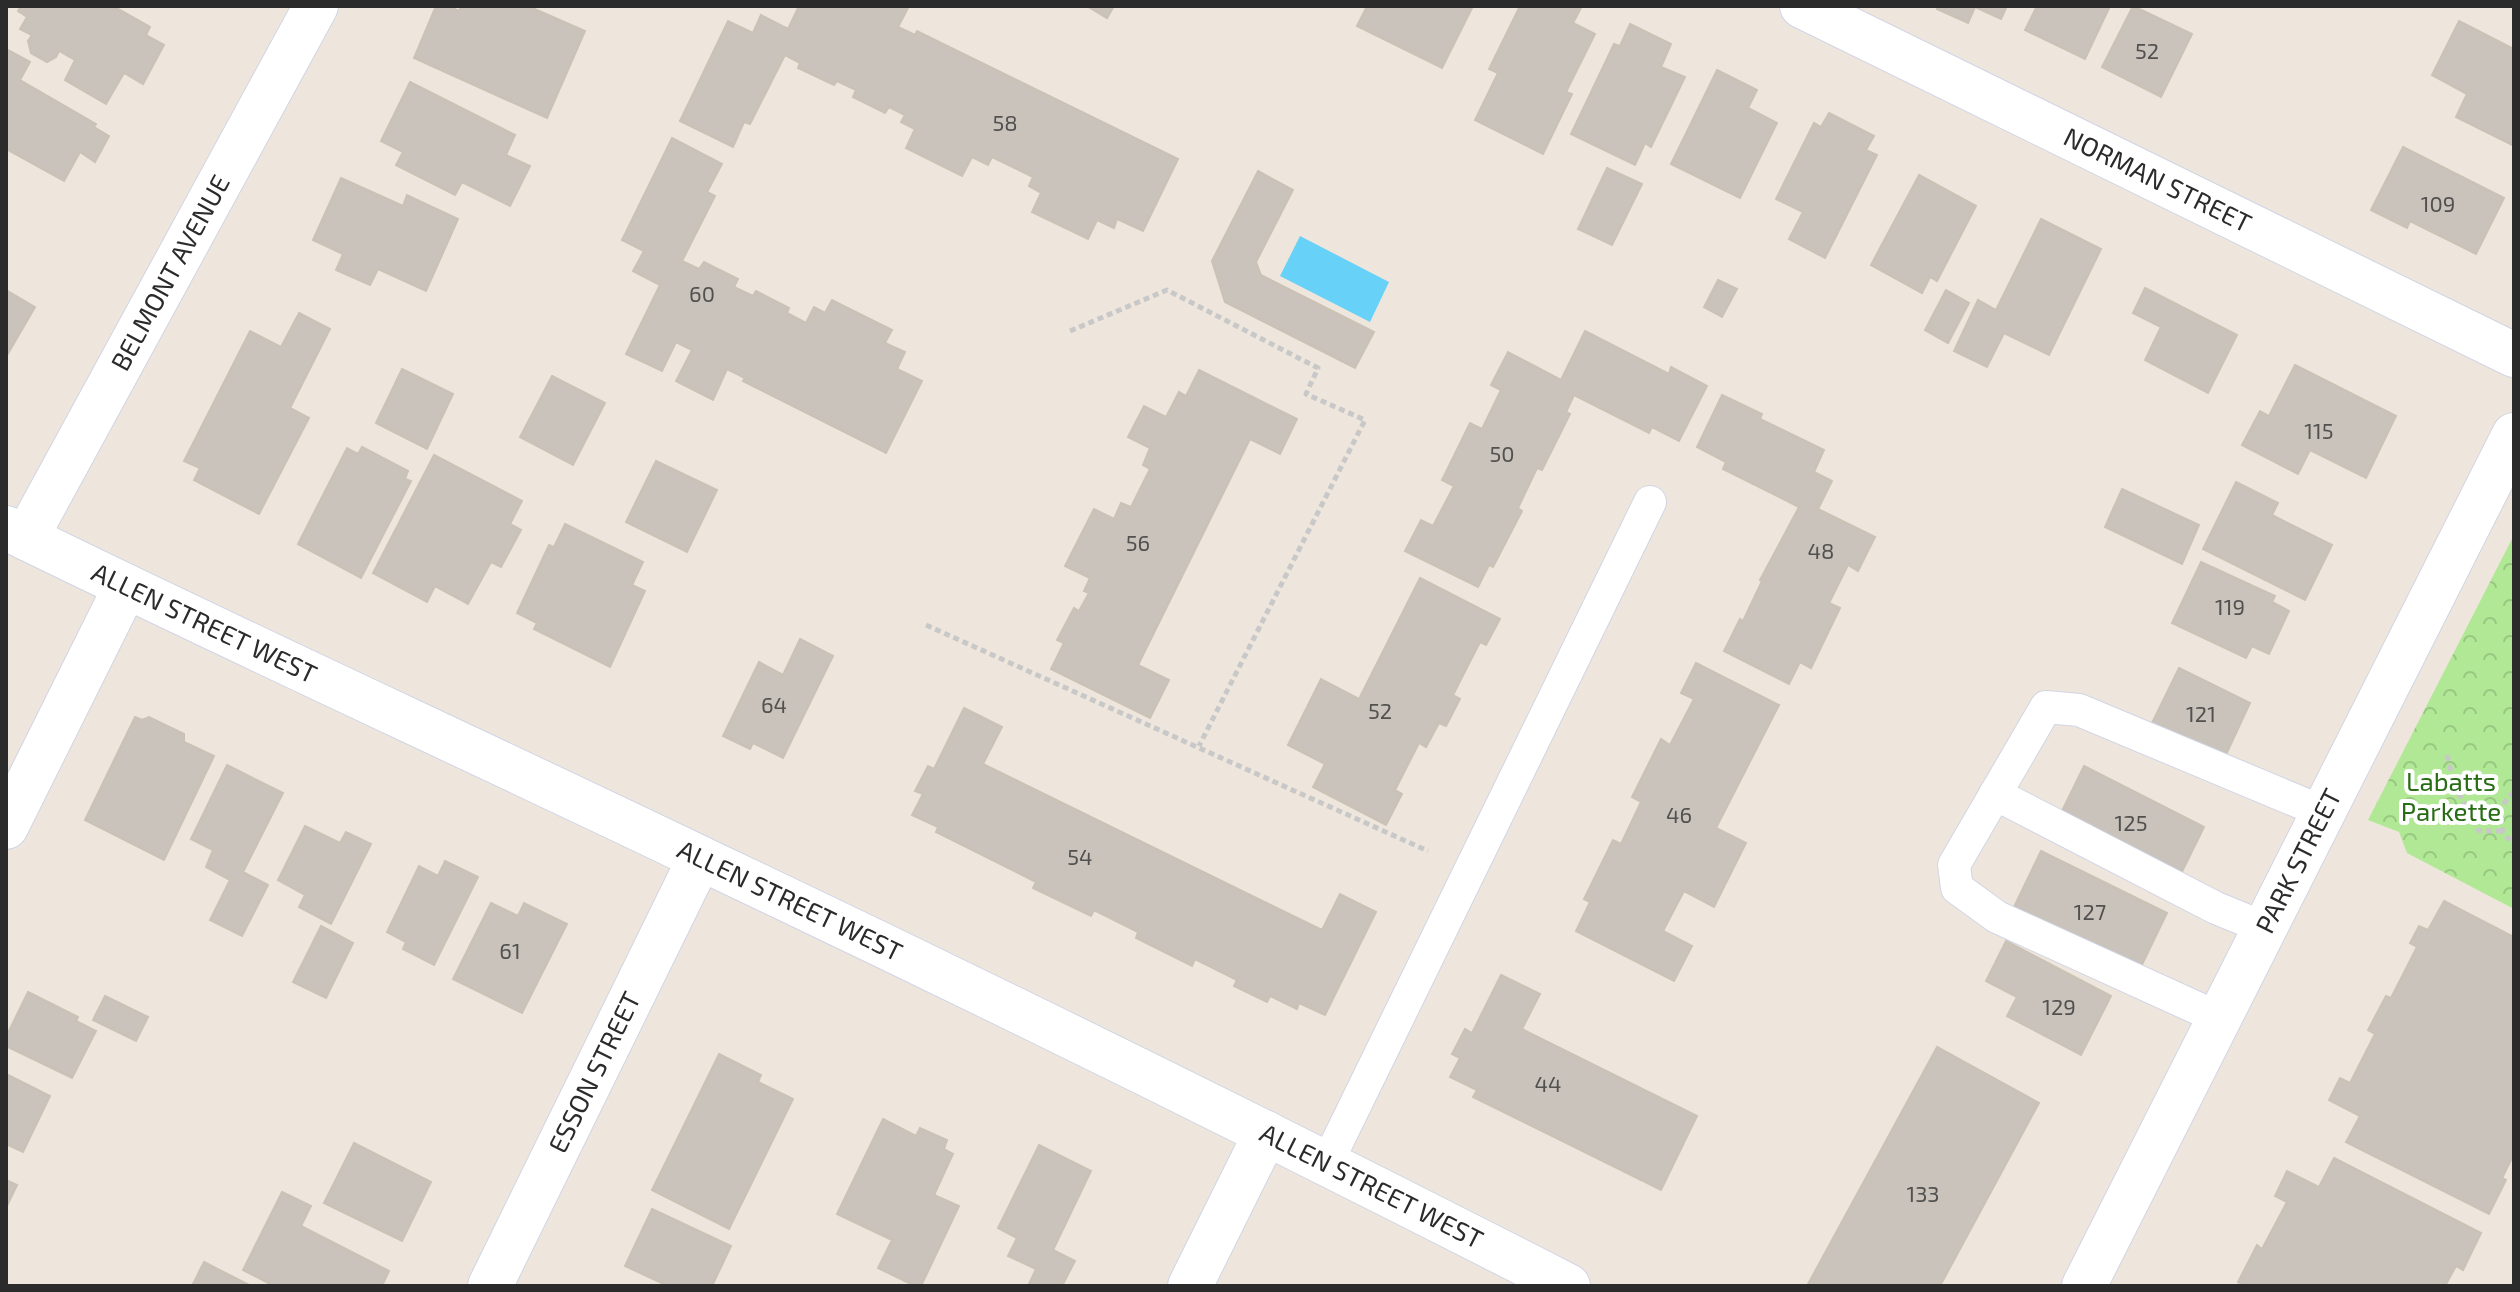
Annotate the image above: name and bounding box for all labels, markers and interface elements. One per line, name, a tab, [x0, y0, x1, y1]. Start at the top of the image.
house number: 52	[2135, 37, 2159, 63]
house number: 58	[992, 109, 1018, 135]
street label: NORMAN STREET	[2059, 120, 2257, 238]
street label: BELMONT AVENUE	[103, 169, 235, 375]
house number: 109	[2421, 190, 2455, 216]
house number: 60	[689, 280, 715, 306]
house number: 115	[2304, 417, 2334, 443]
house number: 50	[1489, 440, 1515, 466]
house number: 56	[1126, 529, 1150, 555]
house number: 48	[1808, 537, 1834, 563]
street label: ALLEN STREET WEST	[87, 555, 322, 689]
house number: 119	[2215, 593, 2245, 619]
house number: 64	[761, 691, 787, 717]
house number: 52	[1368, 697, 1392, 723]
house number: 121	[2186, 700, 2216, 726]
park label: Labatts Parkette	[2401, 765, 2501, 826]
street label: PARK STREET	[2248, 783, 2347, 938]
house number: 46	[1666, 801, 1692, 827]
house number: 125	[2115, 809, 2147, 835]
street label: ALLEN STREET WEST	[673, 833, 908, 967]
house number: 54	[1067, 843, 1093, 869]
house number: 127	[2074, 898, 2106, 924]
house number: 61	[499, 937, 521, 963]
street label: ESSON STREET	[541, 986, 646, 1157]
house number: 129	[2042, 993, 2076, 1019]
house number: 44	[1534, 1070, 1562, 1096]
street label: ALLEN STREET WEST	[1256, 1116, 1489, 1254]
house number: 133	[1906, 1180, 1940, 1206]

